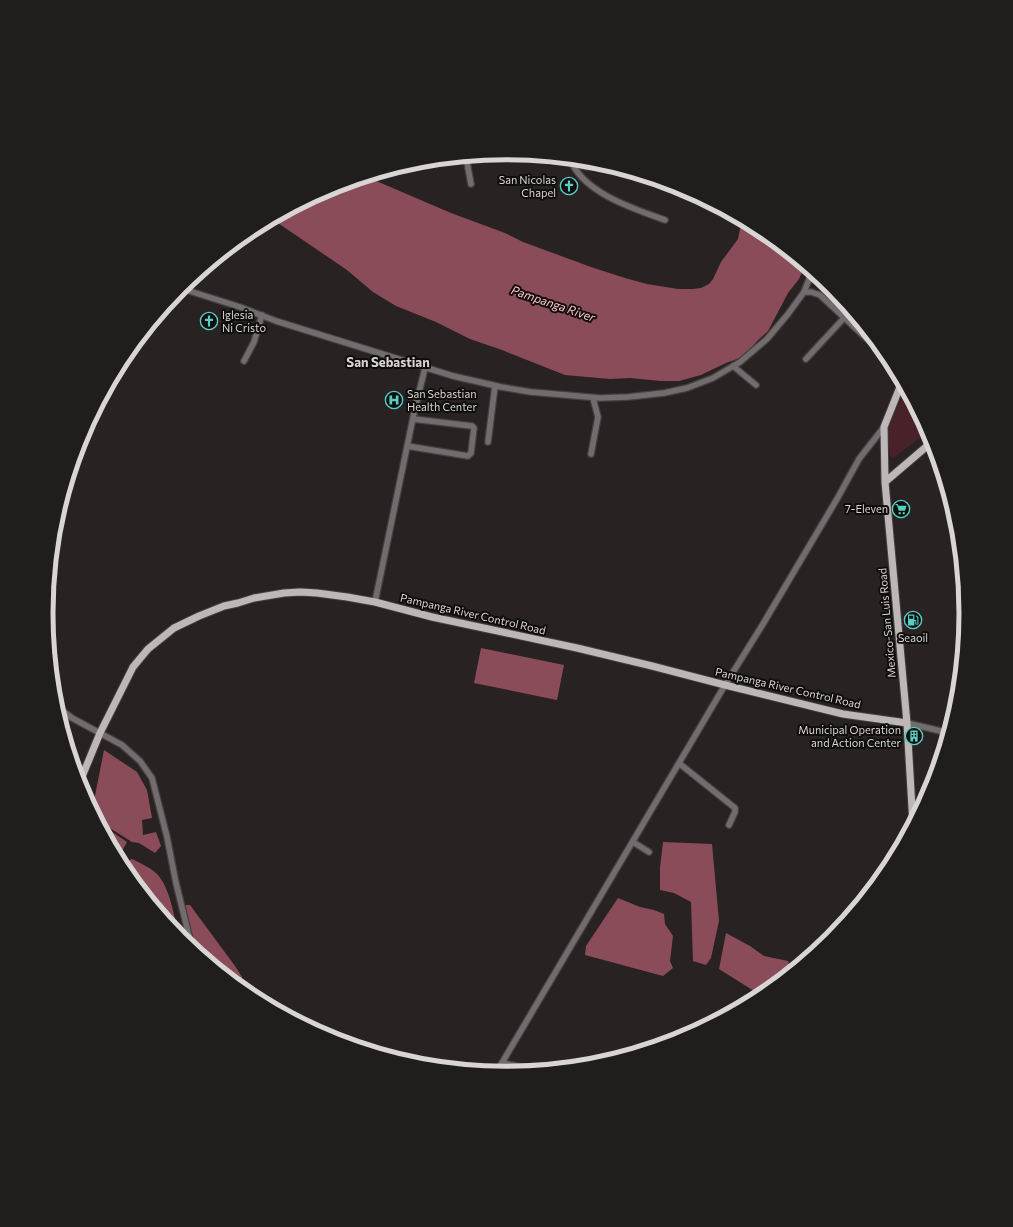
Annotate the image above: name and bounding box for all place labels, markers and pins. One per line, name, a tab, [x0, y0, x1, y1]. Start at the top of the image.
place label: San Nicolas Chapel	[499, 173, 556, 199]
church icon: San Nicolas Chapel	[559, 176, 579, 196]
place label: Iglesia Ni Cristo	[222, 308, 266, 334]
church icon: Iglesia Ni Cristo	[199, 311, 219, 331]
place label: San Sebastian Health Center	[407, 387, 477, 413]
hospital icon: San Sebastian Health Center	[384, 390, 404, 410]
supermarket icon: 7-Eleven	[891, 499, 911, 519]
place label: 7-Eleven	[845, 502, 888, 515]
fuel station icon: Seaoil	[903, 610, 923, 630]
place label: Seaoil	[898, 631, 928, 644]
place label: Municipal Operation and Action Center	[798, 723, 902, 749]
building icon: Municipal Operation and Action Center	[904, 726, 924, 746]

